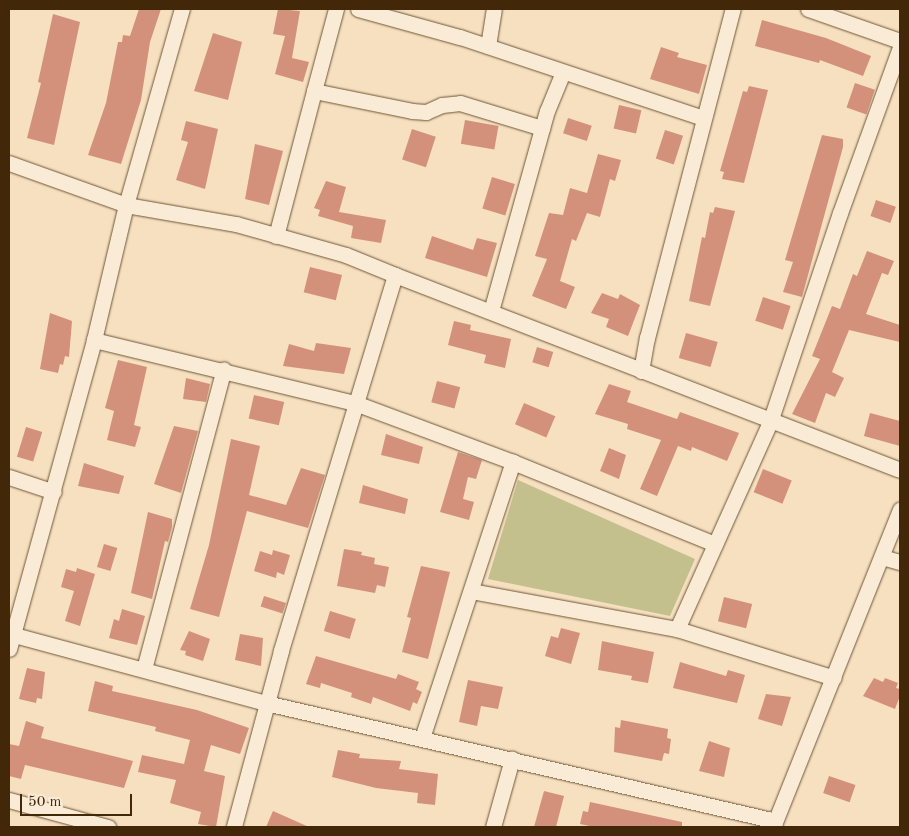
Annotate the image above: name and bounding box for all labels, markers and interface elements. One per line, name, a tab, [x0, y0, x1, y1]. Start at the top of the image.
scale bar	[22, 784, 135, 816]
text: 50 m	[28, 795, 62, 810]

